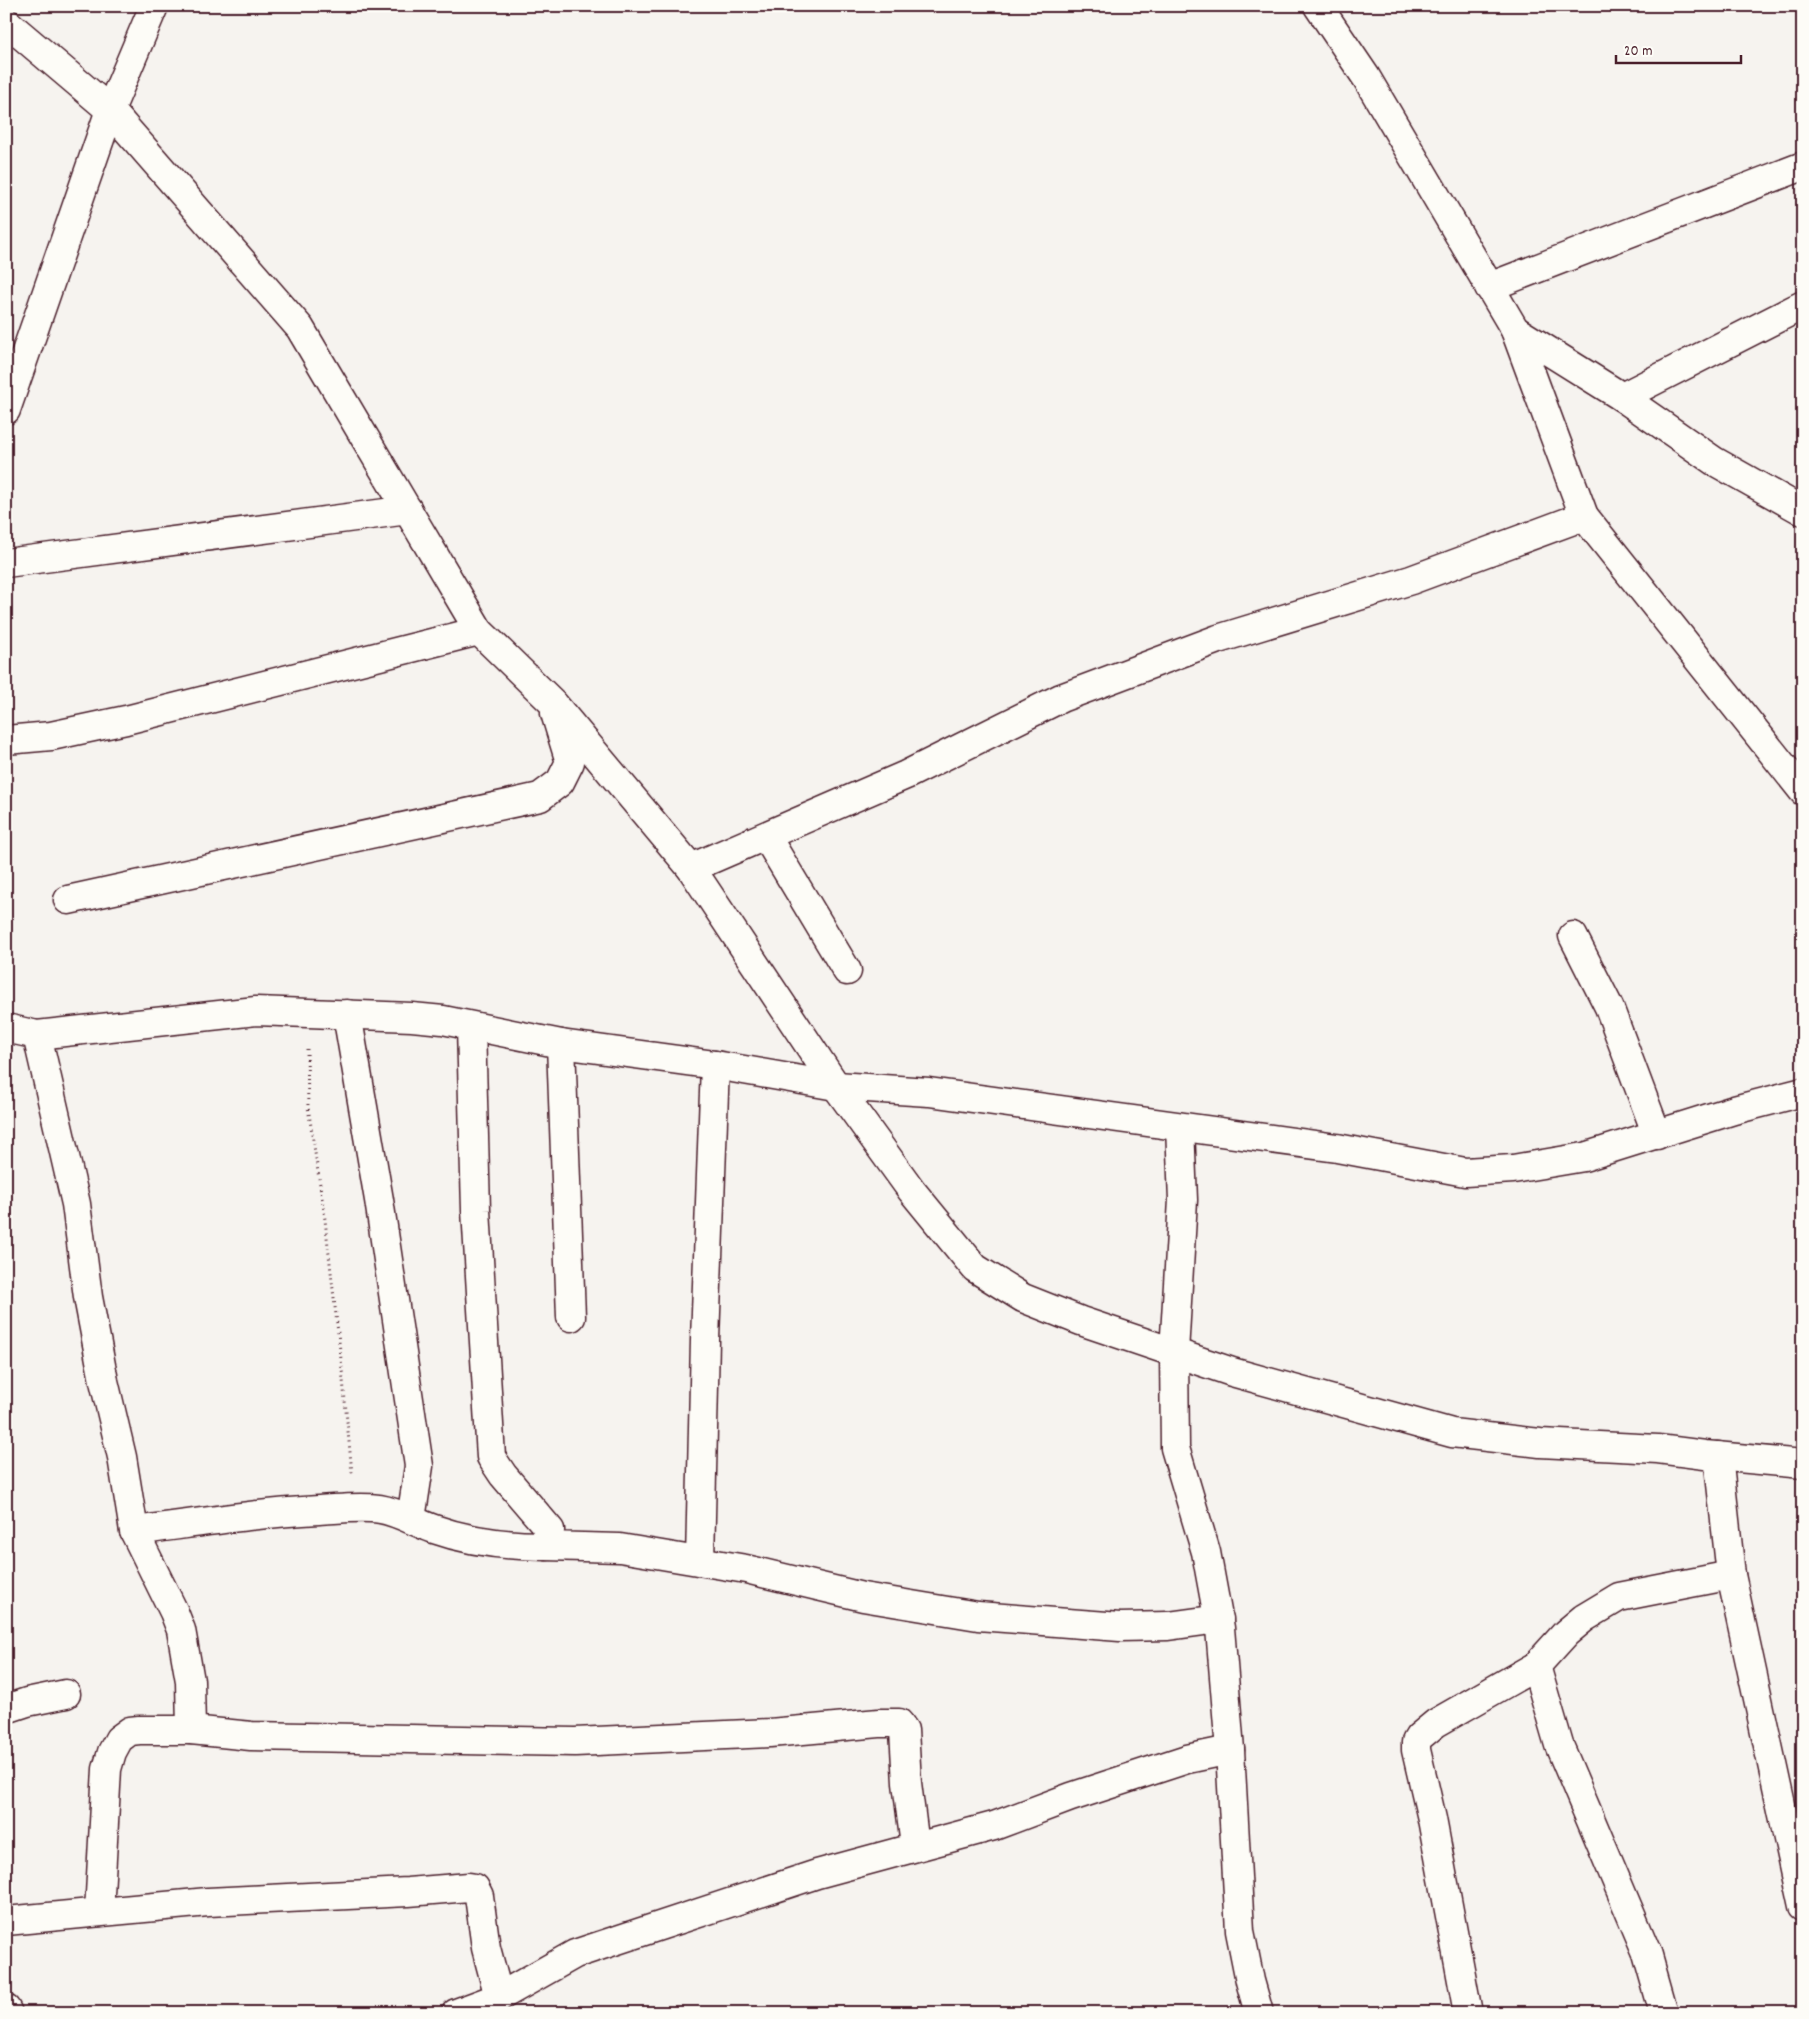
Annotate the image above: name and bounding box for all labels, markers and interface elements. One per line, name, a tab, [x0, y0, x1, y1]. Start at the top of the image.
scale bar	[1616, 32, 1742, 64]
text: 20 m	[1624, 41, 1652, 63]

